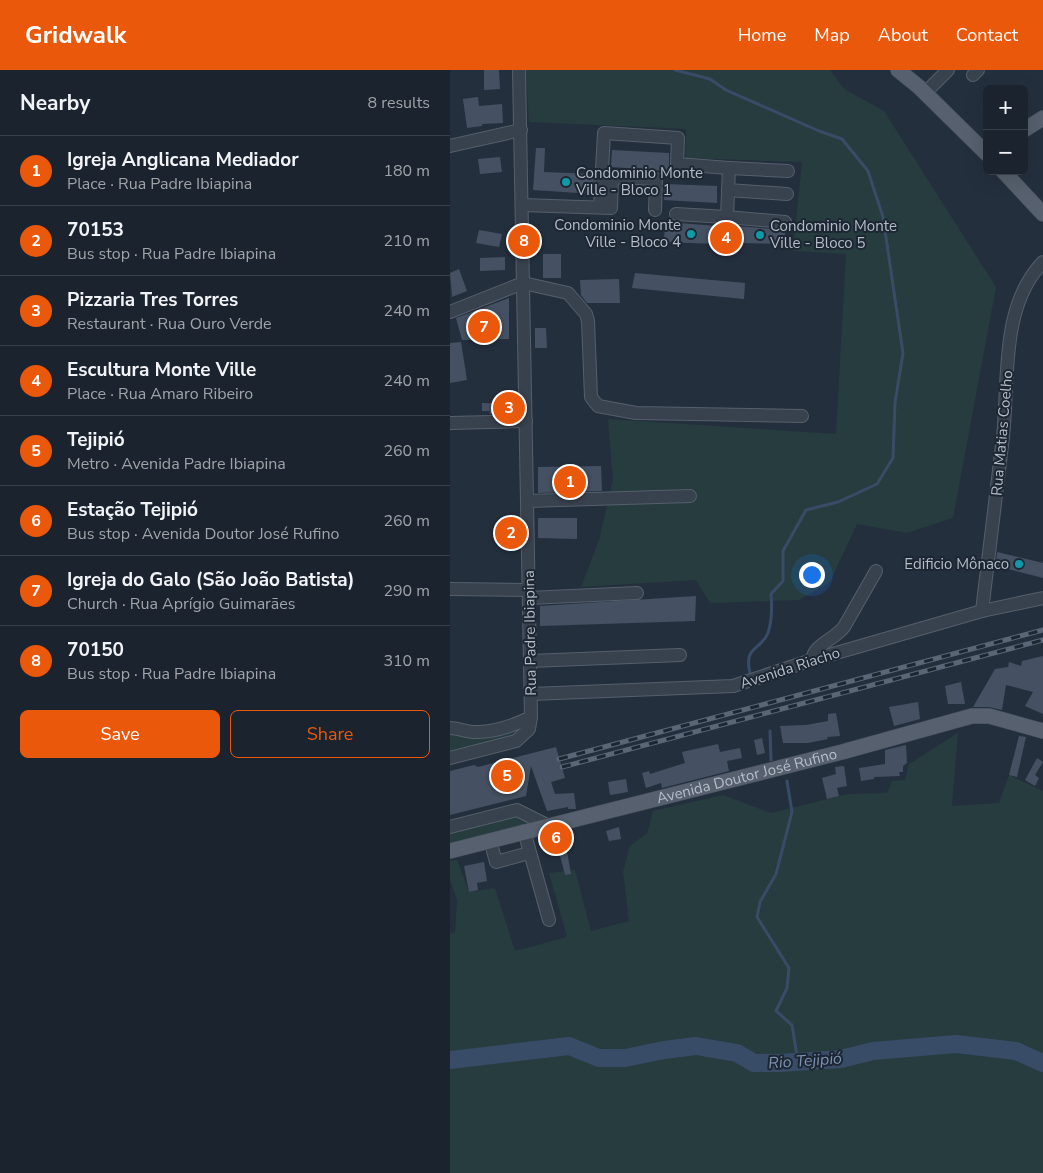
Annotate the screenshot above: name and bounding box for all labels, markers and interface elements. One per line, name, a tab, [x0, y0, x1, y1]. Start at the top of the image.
text: Gridwalk	[25, 19, 126, 51]
text: Home	[738, 23, 786, 47]
text: Map	[814, 23, 850, 47]
text: About	[878, 23, 928, 47]
text: Contact	[956, 23, 1018, 47]
map controls	[983, 85, 1028, 175]
button: +	[983, 85, 1028, 130]
text: Nearby	[20, 89, 90, 117]
text: 8 results	[368, 92, 430, 114]
button: −	[983, 130, 1028, 175]
text: Igreja Anglicana Mediador	[67, 147, 299, 173]
text: 1	[31, 160, 41, 182]
text: 180 m	[383, 160, 430, 182]
place label: Condominio Monte Ville - Bloco 1	[575, 163, 703, 200]
text: Place · Rua Padre Ibiapina	[67, 173, 252, 195]
marker: Condominio Monte Ville - Bloco 1	[560, 176, 572, 188]
place label: Condominio Monte Ville - Bloco 4	[554, 215, 681, 252]
place label: Condominio Monte Ville - Bloco 5	[769, 216, 897, 253]
text: 70153	[67, 217, 124, 243]
pin: 4	[710, 219, 742, 257]
pin: 8	[508, 222, 540, 260]
marker: Condominio Monte Ville - Bloco 4	[685, 228, 697, 240]
marker: Condominio Monte Ville - Bloco 5	[754, 229, 766, 241]
text: 2	[31, 230, 41, 252]
text: 210 m	[383, 230, 430, 252]
text: Bus stop · Rua Padre Ibiapina	[67, 243, 276, 265]
text: Pizzaria Tres Torres	[67, 287, 238, 313]
text: 3	[31, 300, 41, 322]
text: 240 m	[383, 300, 430, 322]
pin: 7	[468, 308, 500, 346]
text: Restaurant · Rua Ouro Verde	[67, 313, 272, 335]
text: Escultura Monte Ville	[67, 357, 256, 383]
street label: Rua Matias Coelho	[987, 369, 1017, 497]
text: 4	[31, 370, 41, 392]
text: 240 m	[383, 370, 430, 392]
text: Place · Rua Amaro Ribeiro	[67, 383, 253, 405]
pin: 3	[493, 389, 525, 427]
text: Tejipió	[67, 427, 125, 453]
text: 5	[31, 440, 41, 462]
text: 260 m	[383, 440, 430, 462]
text: Metro · Avenida Padre Ibiapina	[67, 453, 286, 475]
pin: 1	[554, 463, 586, 501]
text: Estação Tejipió	[67, 497, 198, 523]
text: 6	[31, 510, 41, 532]
text: 260 m	[383, 510, 430, 532]
pin: 2	[495, 514, 527, 552]
text: Bus stop · Avenida Doutor José Rufino	[67, 523, 339, 545]
place label: Edificio Mônaco	[904, 554, 1009, 574]
marker: Edificio Mônaco	[1013, 558, 1025, 570]
your location	[799, 562, 825, 588]
text: Igreja do Galo (São João Batista)	[67, 567, 354, 593]
street label: Rua Padre Ibiapina	[519, 570, 541, 696]
text: 7	[31, 580, 41, 602]
text: 290 m	[383, 580, 430, 602]
text: Church · Rua Aprígio Guimarães	[67, 593, 295, 615]
text: 70150	[67, 637, 124, 663]
street label: Avenida Riacho	[737, 642, 843, 694]
text: 8	[31, 650, 41, 672]
text: 310 m	[383, 650, 430, 672]
text: Bus stop · Rua Padre Ibiapina	[67, 663, 276, 685]
button: Save	[20, 710, 220, 758]
button: Share	[230, 710, 430, 758]
street label: Avenida Doutor José Rufino	[654, 744, 839, 808]
pin: 5	[491, 757, 523, 795]
pin: 6	[540, 819, 572, 857]
water label: Rio Tejipió	[768, 1047, 843, 1075]

